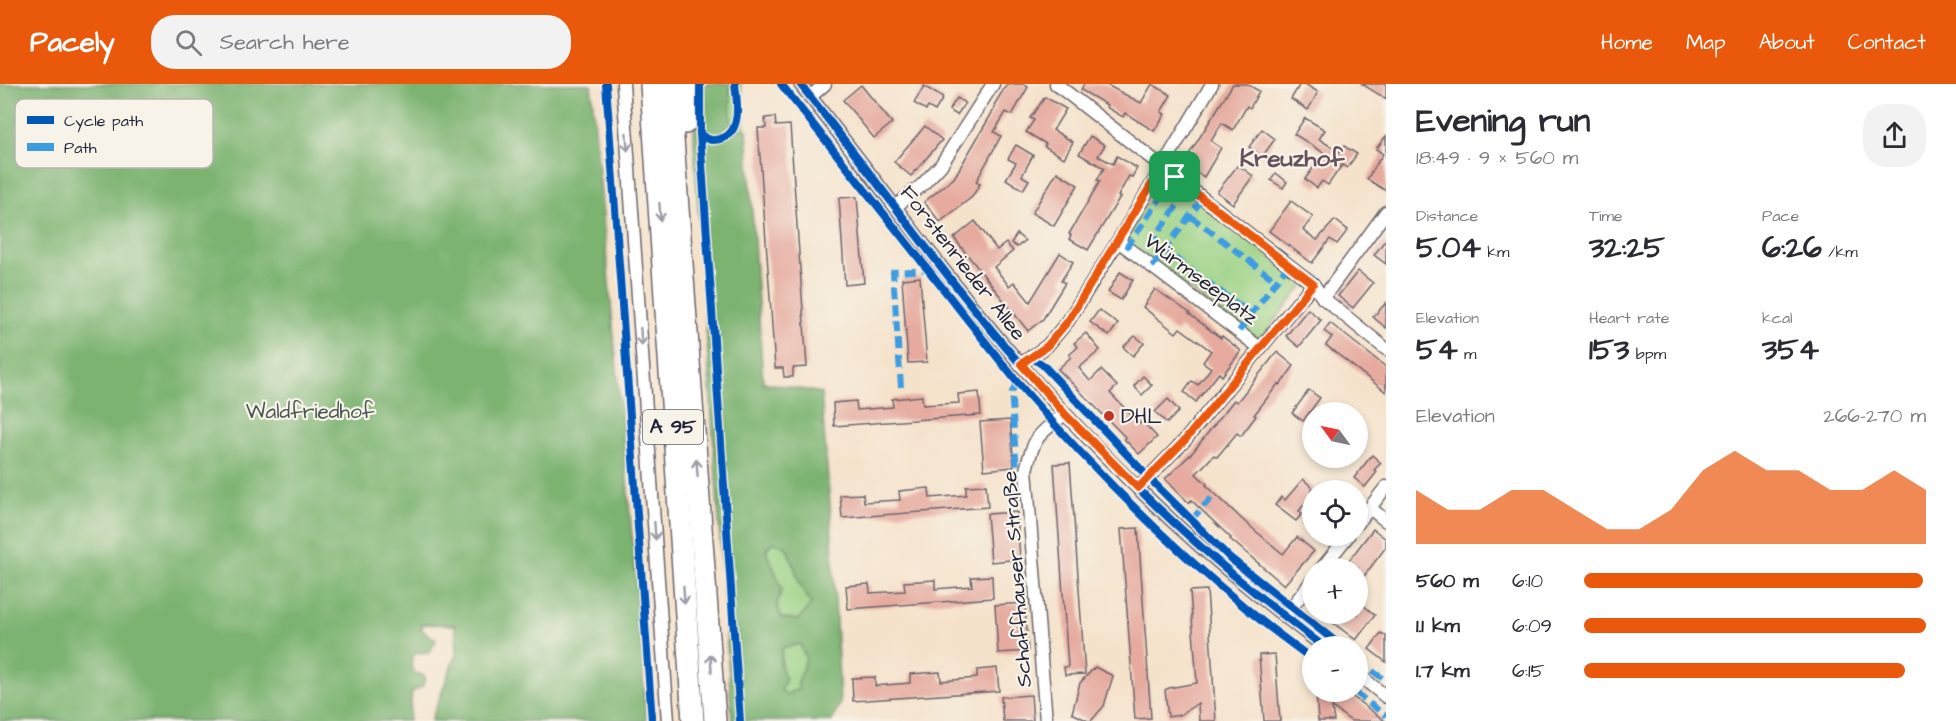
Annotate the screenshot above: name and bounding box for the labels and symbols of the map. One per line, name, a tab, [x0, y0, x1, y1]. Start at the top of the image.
legend	[15, 99, 213, 168]
text: Cycle path	[64, 110, 143, 133]
one-way arrow	[622, 132, 633, 152]
text: Path	[64, 137, 97, 159]
district label: Kreuzhof	[1240, 142, 1345, 176]
pin	[1149, 151, 1200, 202]
street label: Forstenrieder Allee	[893, 179, 1033, 347]
one-way arrow	[654, 202, 665, 222]
street label: Würmseeplatz	[1137, 226, 1265, 333]
one-way arrow	[636, 326, 647, 346]
park label: Waldfriedhof	[246, 397, 375, 426]
place label: DHL	[1121, 402, 1162, 431]
north arrow	[1302, 402, 1368, 468]
marker: DHL	[1102, 409, 1116, 423]
road number: A 95	[643, 410, 703, 444]
one-way arrow	[691, 459, 702, 479]
street label: Schaffhauser Straße	[995, 470, 1039, 688]
one-way arrow	[650, 521, 661, 541]
one-way arrow	[679, 585, 690, 605]
one-way arrow	[705, 653, 716, 673]

